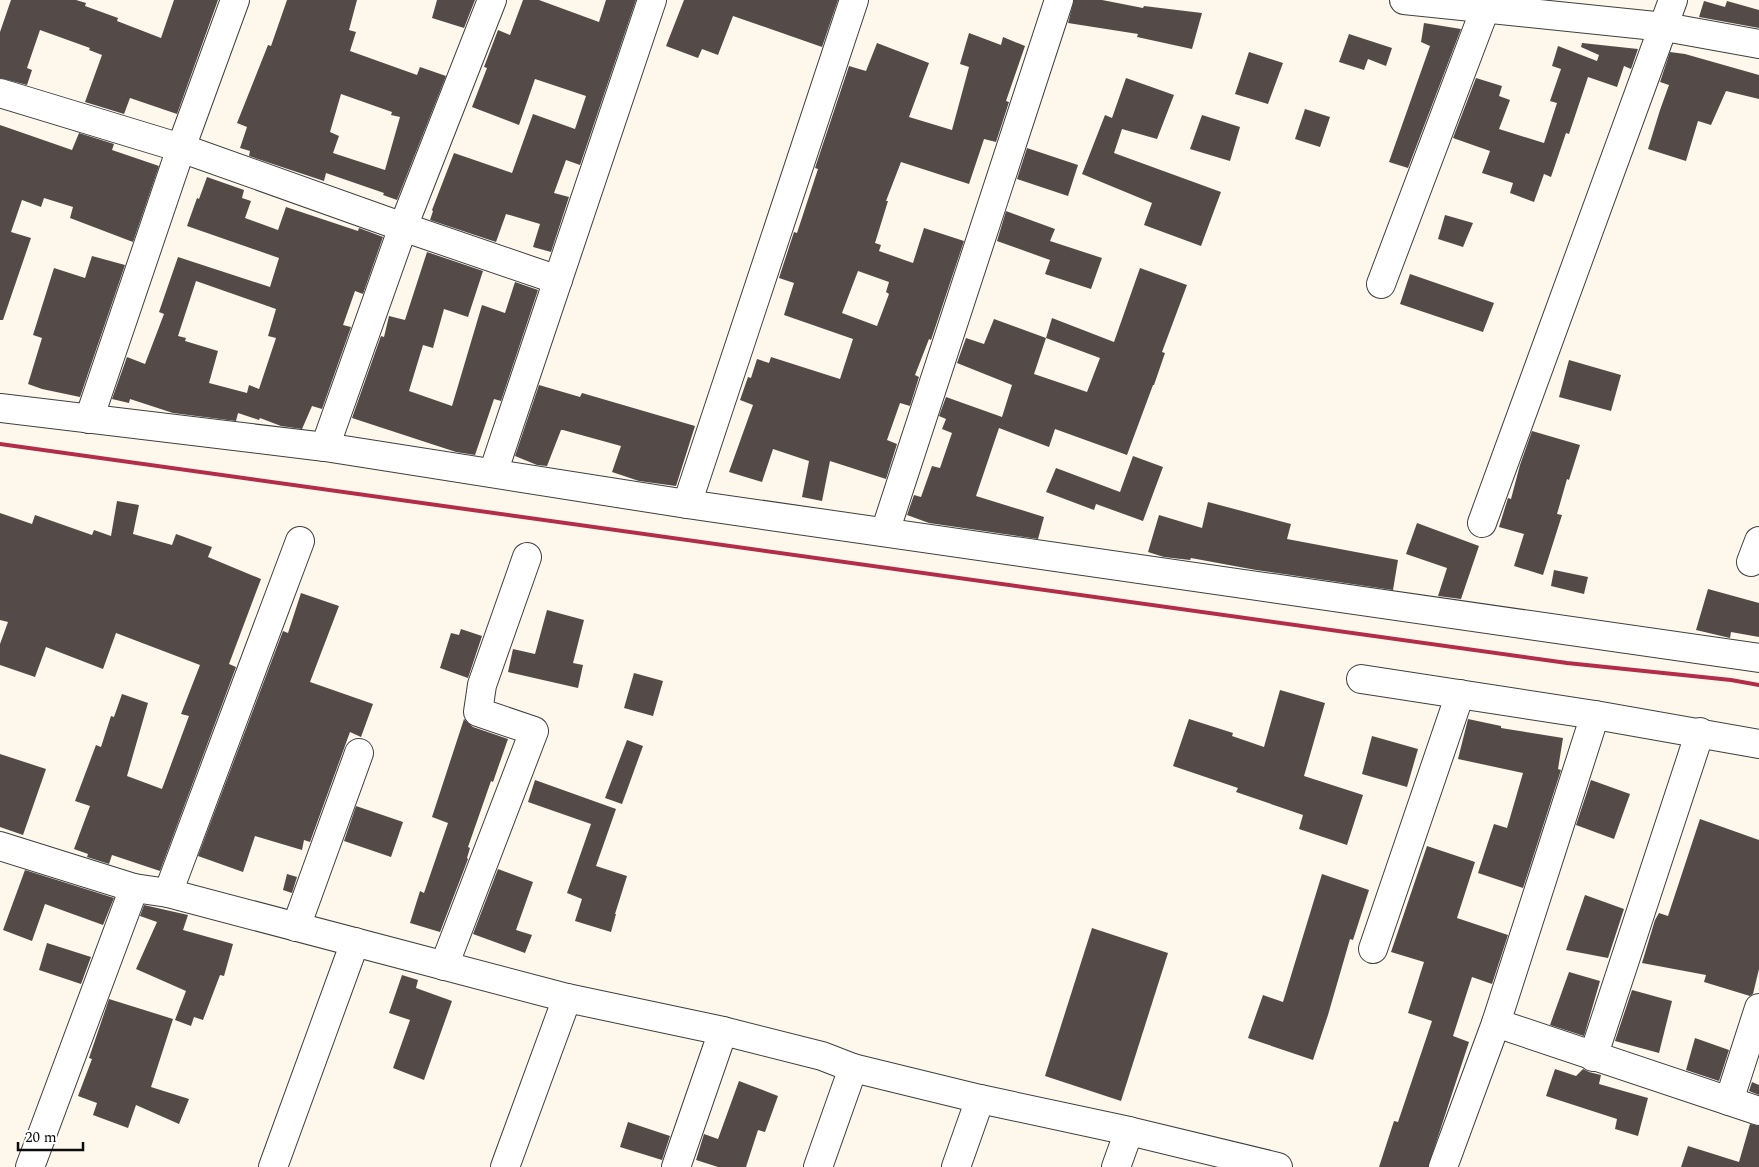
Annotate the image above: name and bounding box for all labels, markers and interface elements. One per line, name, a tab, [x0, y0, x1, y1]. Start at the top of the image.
scale bar	[18, 1120, 82, 1152]
text: 20 m	[25, 1126, 57, 1149]

